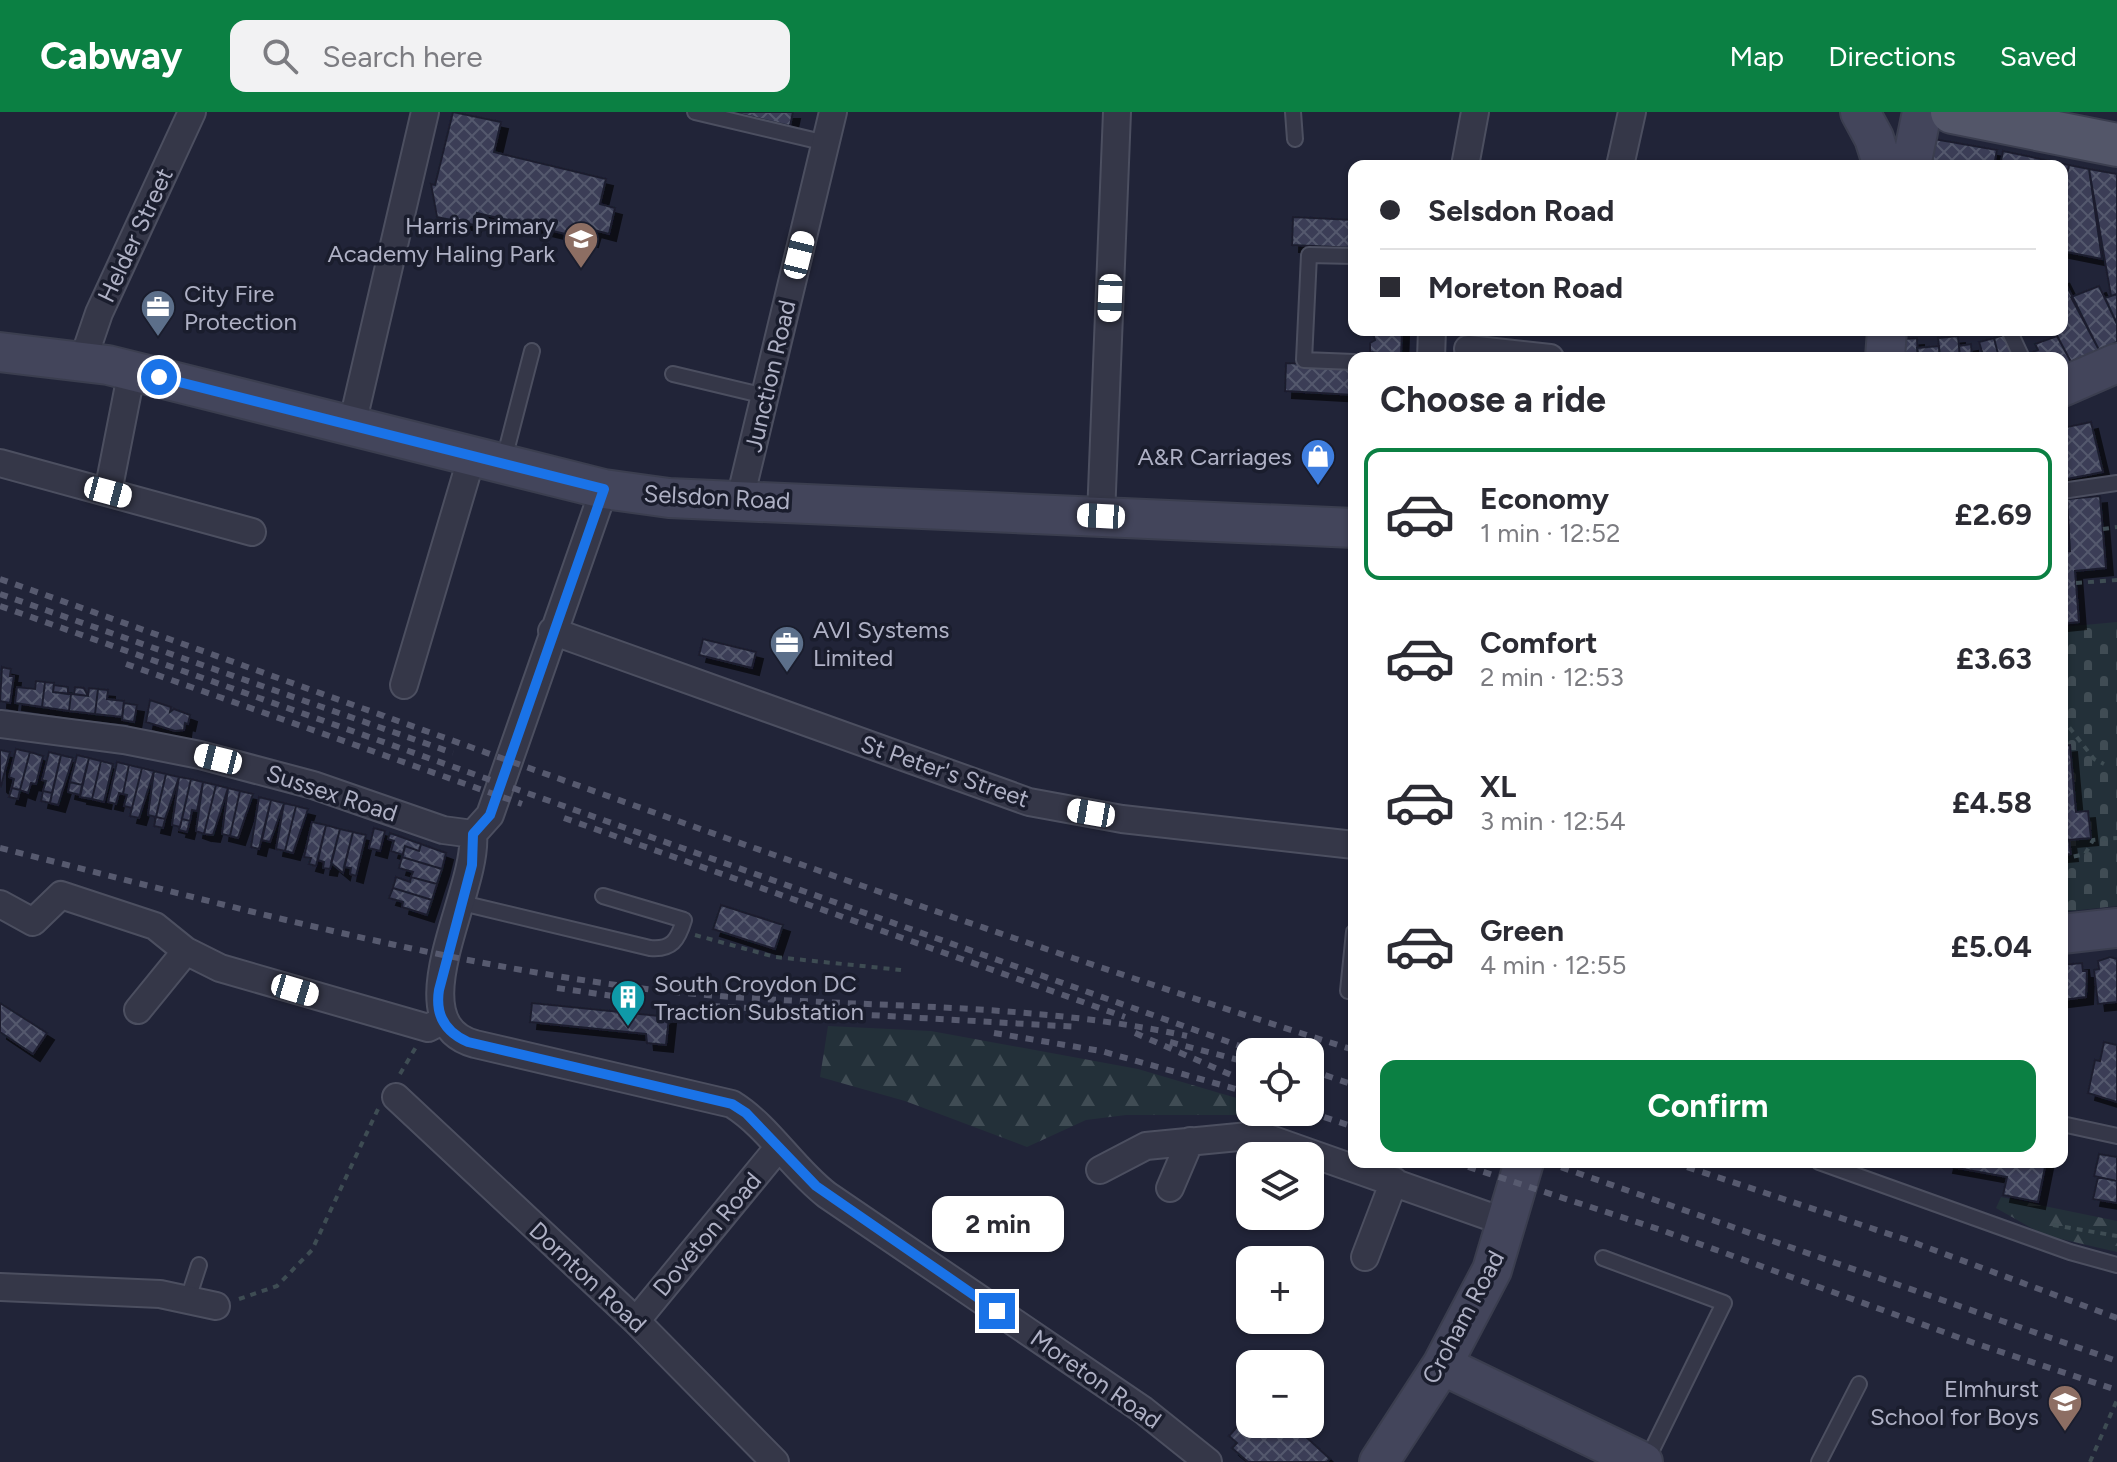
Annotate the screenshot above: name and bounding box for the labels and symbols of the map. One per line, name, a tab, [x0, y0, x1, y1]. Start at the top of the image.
street label: Helder Street	[91, 163, 179, 307]
place label: Harris Primary Academy Haling Park	[328, 211, 555, 268]
school or university icon: Harris Primary Academy Haling Park	[562, 220, 600, 270]
car	[782, 229, 816, 281]
car	[1097, 274, 1123, 322]
place label: City Fire Protection	[184, 279, 297, 336]
office icon: City Fire Protection	[139, 288, 177, 338]
street label: Junction Road	[738, 297, 802, 455]
route start	[141, 359, 177, 395]
shop icon: A&R Carriages	[1299, 437, 1337, 487]
place label: A&R Carriages	[1137, 442, 1292, 471]
car	[82, 474, 134, 510]
street label: Selsdon Road	[643, 479, 791, 515]
car	[1076, 503, 1126, 529]
place label: AVI Systems Limited	[813, 615, 950, 672]
office icon: AVI Systems Limited	[768, 624, 806, 674]
street label: St Peter's Street	[857, 729, 1033, 813]
car	[192, 742, 244, 776]
street label: Sussex Road	[263, 758, 401, 828]
car	[1065, 797, 1117, 829]
place label: South Croydon DC Traction Substation	[654, 969, 864, 1026]
car	[269, 972, 321, 1008]
building icon: South Croydon DC Traction Substation	[609, 978, 647, 1028]
street label: Doveton Road	[647, 1166, 767, 1302]
callout: 2 min	[931, 1195, 1063, 1251]
street label: Dornton Road	[523, 1215, 653, 1339]
street label: Croham Road	[1416, 1245, 1510, 1389]
route end	[979, 1293, 1015, 1329]
street label: Moreton Road	[1025, 1323, 1167, 1435]
place label: Elmhurst School for Boys	[1870, 1374, 2039, 1431]
school or university icon: Elmhurst School for Boys	[2046, 1383, 2084, 1433]

